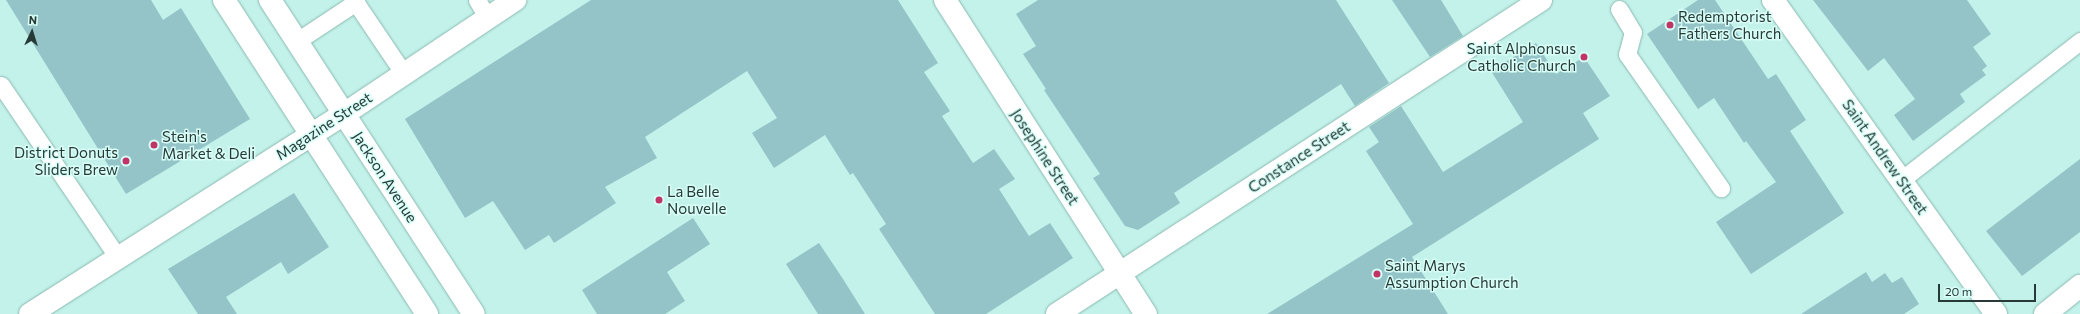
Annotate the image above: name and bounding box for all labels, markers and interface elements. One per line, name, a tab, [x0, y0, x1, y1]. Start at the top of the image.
place label: Redemptorist Fathers Church	[1678, 7, 1781, 42]
north arrow	[12, 12, 52, 52]
text: N	[28, 13, 37, 26]
marker: Redemptorist Fathers Church	[1665, 20, 1675, 30]
place label: Saint Alphonsus Catholic Church	[1467, 39, 1576, 74]
marker: Saint Alphonsus Catholic Church	[1579, 52, 1589, 62]
street label: Magazine Street	[273, 88, 375, 164]
street label: Saint Andrew Street	[1838, 96, 1932, 218]
street label: Josephine Street	[1007, 106, 1083, 208]
street label: Constance Street	[1245, 117, 1353, 197]
place label: Stein's Market & Deli	[162, 127, 255, 162]
street label: Jackson Avenue	[349, 128, 421, 226]
marker: Stein's Market & Deli	[149, 140, 159, 150]
place label: District Donuts Sliders Brew	[14, 143, 118, 178]
marker: District Donuts Sliders Brew	[121, 156, 131, 166]
place label: La Belle Nouvelle	[667, 182, 727, 217]
marker: La Belle Nouvelle	[654, 195, 664, 205]
place label: Saint Marys Assumption Church	[1385, 256, 1519, 291]
marker: Saint Marys Assumption Church	[1372, 269, 1382, 279]
scale bar	[1940, 276, 2038, 302]
text: 20 m	[1945, 284, 1972, 298]

